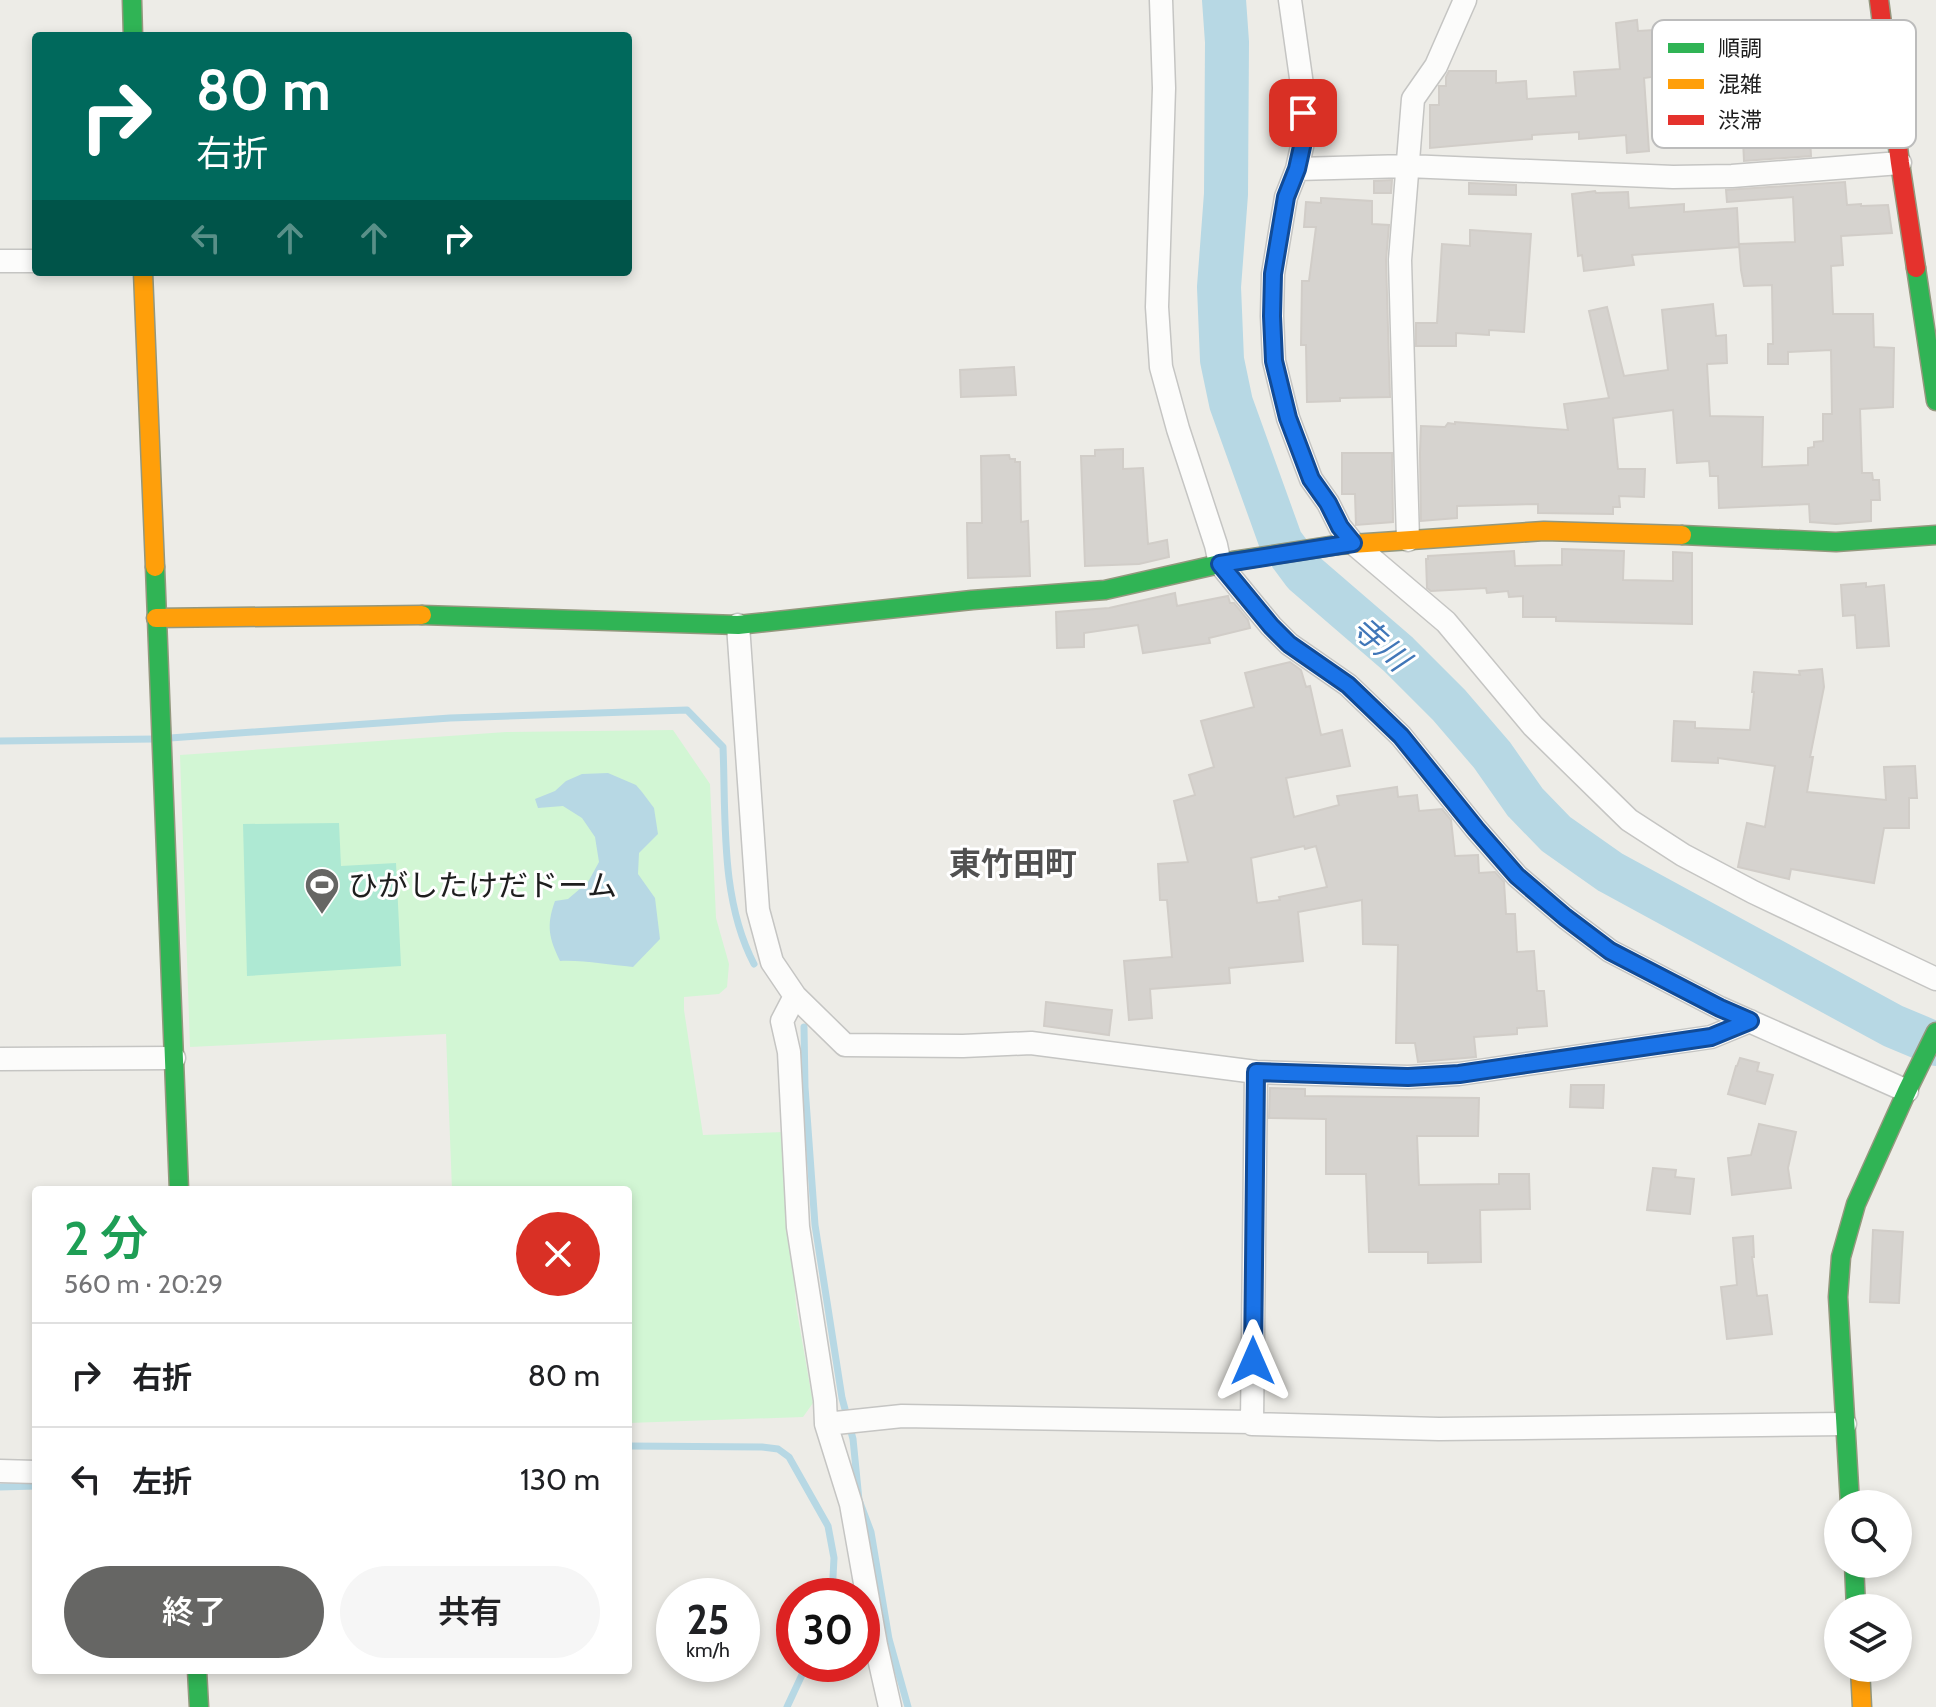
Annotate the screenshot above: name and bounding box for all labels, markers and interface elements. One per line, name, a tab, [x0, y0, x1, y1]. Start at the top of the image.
legend	[1652, 20, 1916, 148]
text: 順調	[1718, 35, 1762, 62]
text: 80 m	[196, 56, 331, 124]
icon: right	[64, 64, 168, 168]
text: 混雑	[1718, 71, 1762, 98]
pin	[1269, 79, 1337, 147]
icon: arrive	[1281, 91, 1325, 135]
text: 渋滞	[1718, 107, 1762, 134]
text: 右折	[196, 131, 268, 175]
icon: left	[184, 216, 228, 260]
icon: ahead	[268, 216, 312, 260]
icon: ahead	[352, 216, 396, 260]
icon: right	[436, 216, 480, 260]
water label: 寺川	[1344, 607, 1420, 681]
district label: 東竹田町	[949, 844, 1077, 883]
sports icon: ひがしたけだドーム	[303, 866, 341, 916]
place label: ひがしたけだドーム	[348, 867, 617, 904]
text: 2 分	[64, 1209, 148, 1267]
button: close	[516, 1212, 600, 1296]
text: 560 m · 20:29	[64, 1268, 223, 1300]
position arrow	[1211, 1319, 1295, 1403]
icon: right	[64, 1353, 108, 1397]
text: 80 m	[528, 1357, 600, 1394]
text: 右折	[132, 1359, 192, 1396]
icon: left	[64, 1457, 108, 1501]
text: 130 m	[520, 1461, 600, 1498]
text: 左折	[132, 1463, 192, 1500]
map controls	[1824, 1490, 1912, 1682]
button: search	[1824, 1490, 1912, 1578]
button: 終了	[64, 1566, 324, 1658]
button: 共有	[340, 1566, 600, 1658]
speed limit sign: 30	[776, 1578, 880, 1682]
button: layers	[1824, 1594, 1912, 1682]
text: 25	[687, 1595, 729, 1644]
text: km/h	[686, 1638, 730, 1662]

